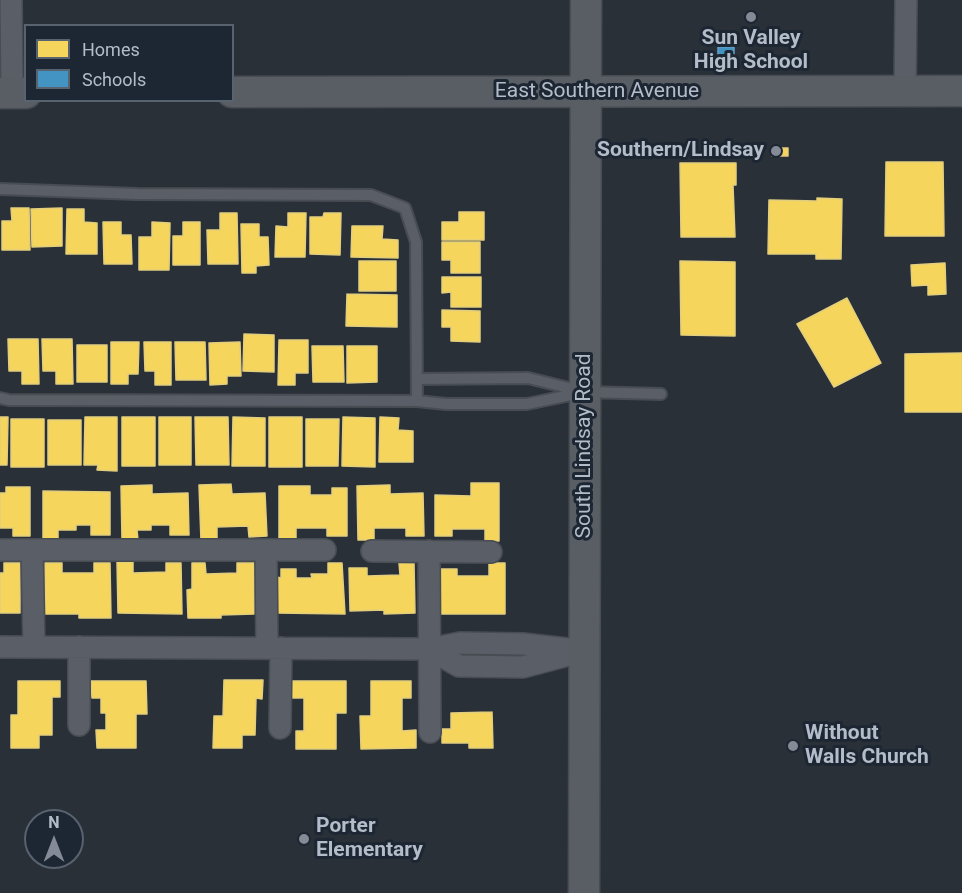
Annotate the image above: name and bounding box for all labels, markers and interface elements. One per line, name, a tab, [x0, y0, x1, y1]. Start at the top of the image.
marker: Sun Valley High School	[744, 10, 758, 24]
legend	[24, 24, 234, 102]
place label: Sun Valley High School	[694, 26, 808, 76]
text: Homes	[82, 39, 140, 60]
text: Schools	[82, 69, 146, 90]
street label: East Southern Avenue	[495, 79, 699, 105]
place label: Southern/Lindsay	[597, 138, 764, 164]
marker: Southern/Lindsay	[769, 144, 783, 158]
street label: South Lindsay Road	[572, 354, 598, 538]
place label: Without Walls Church	[805, 721, 929, 771]
marker: Without Walls Church	[786, 739, 800, 753]
north arrow	[24, 809, 84, 869]
text: N	[48, 813, 60, 832]
place label: Porter Elementary	[316, 814, 423, 864]
marker: Porter Elementary	[297, 832, 311, 846]

